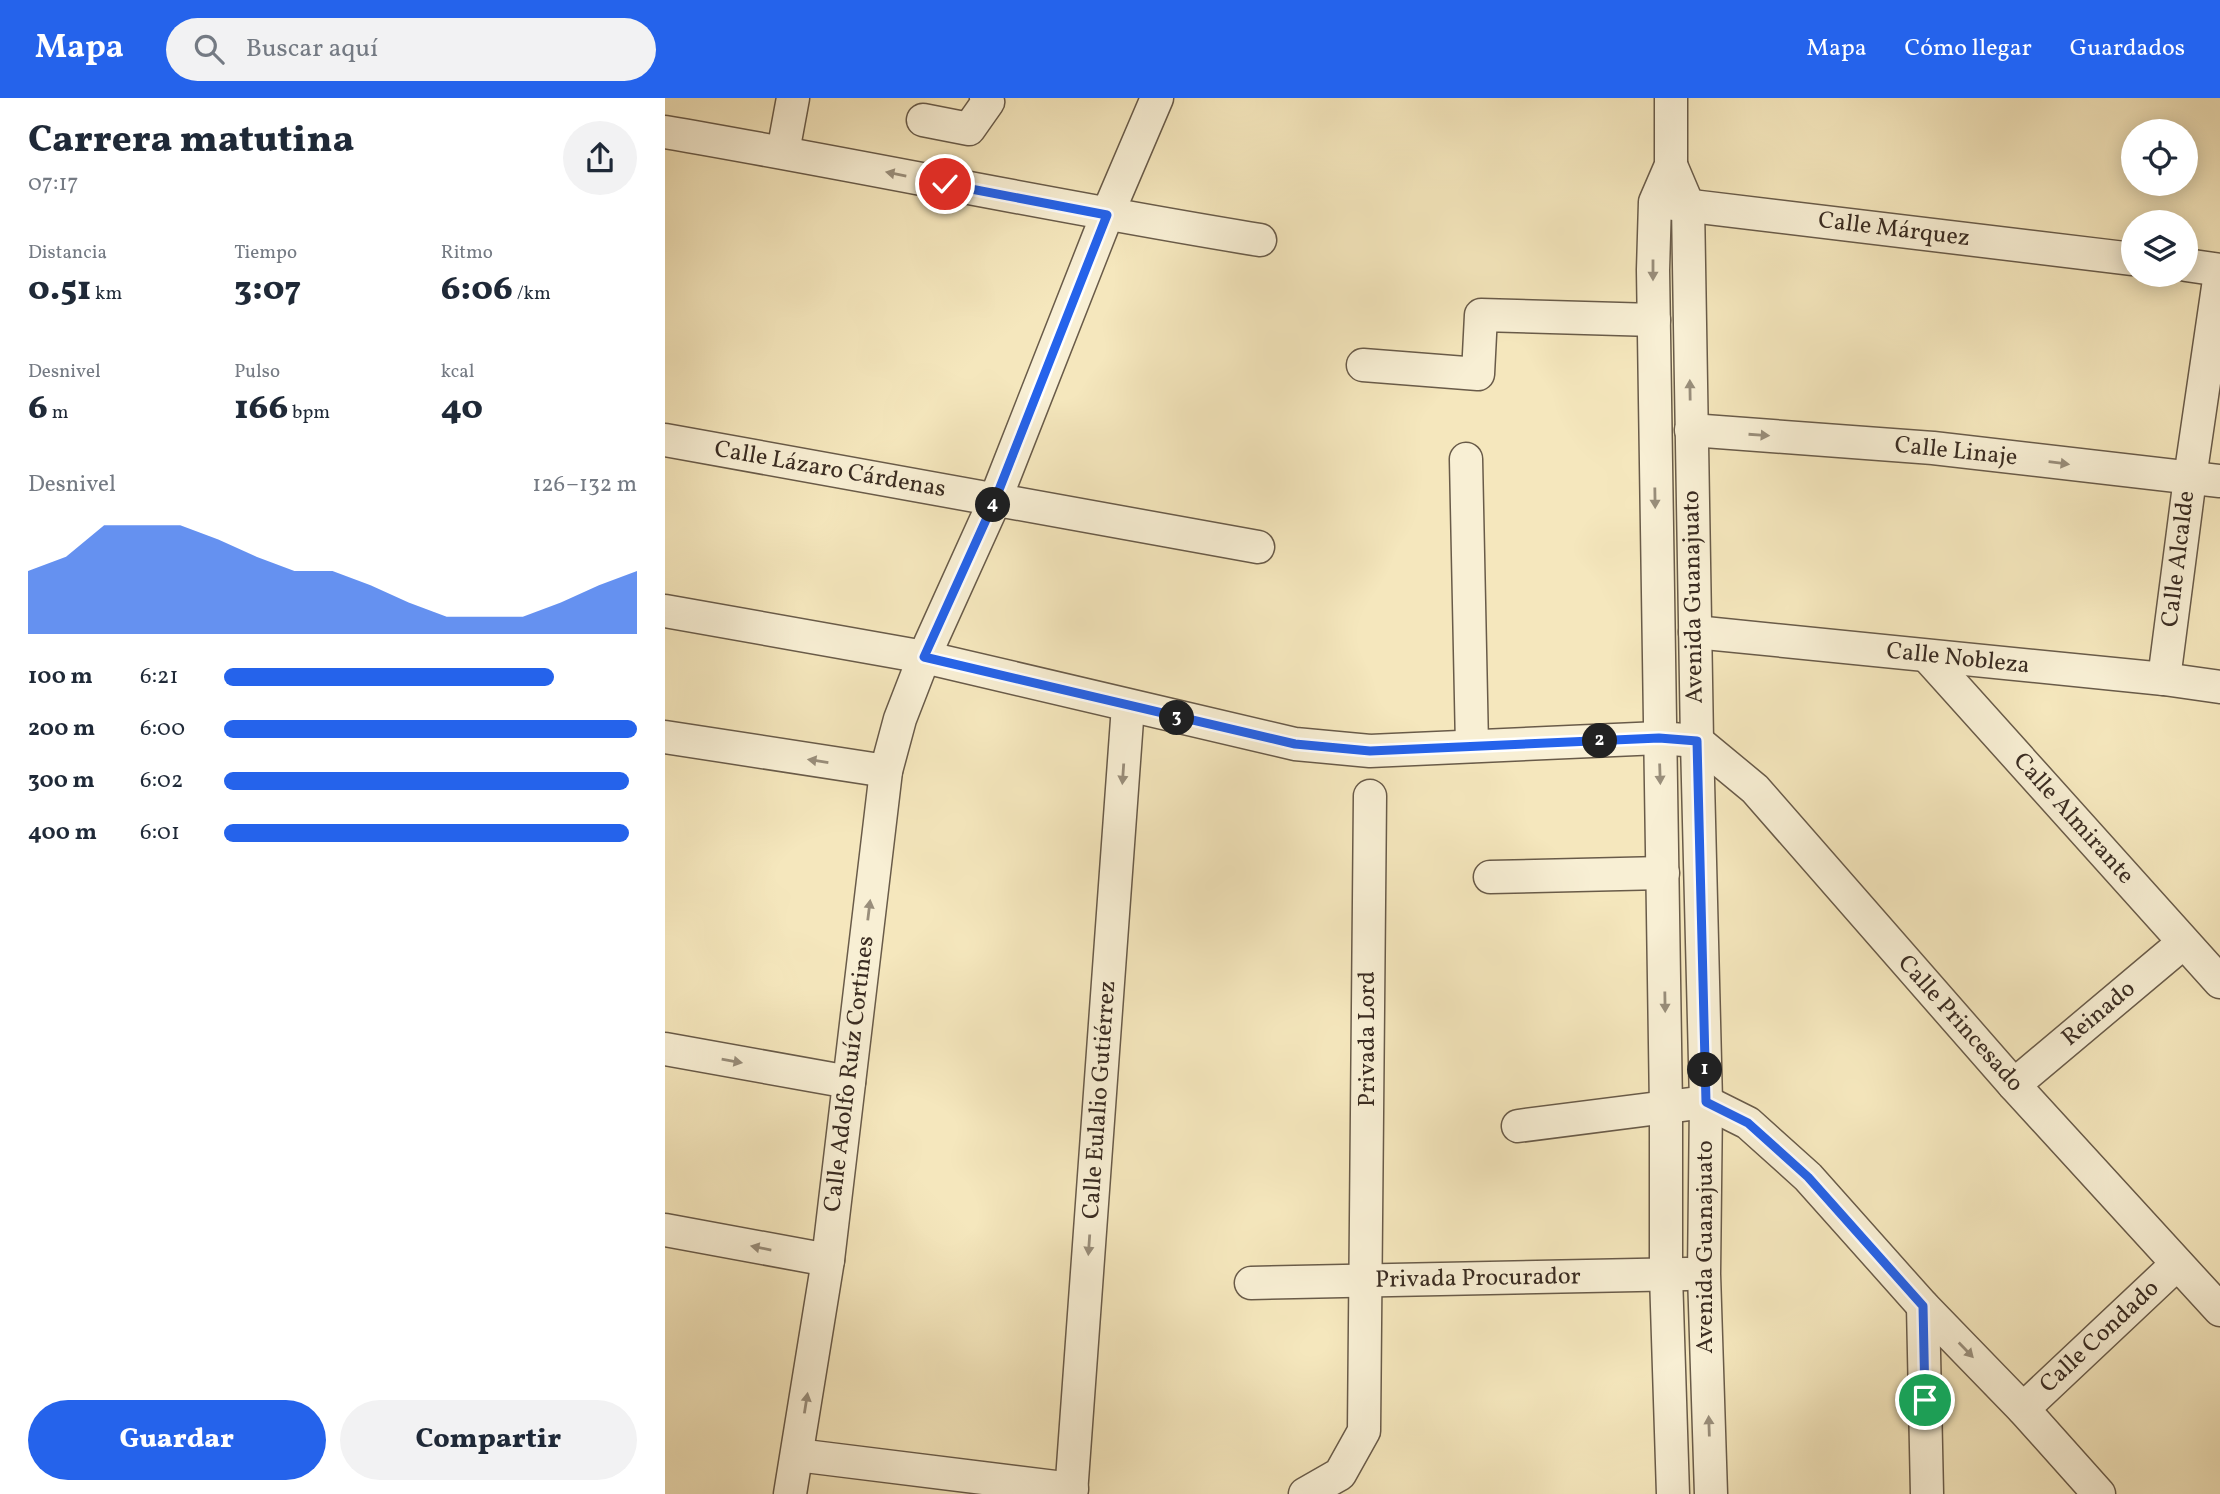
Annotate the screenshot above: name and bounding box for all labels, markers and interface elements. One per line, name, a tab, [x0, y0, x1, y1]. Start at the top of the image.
search box	[166, 18, 656, 81]
text: Mapa	[35, 26, 124, 72]
icon: search	[190, 30, 228, 68]
text: Buscar aquí	[246, 31, 378, 67]
text: Mapa	[1807, 32, 1867, 66]
text: Cómo llegar	[1905, 32, 2032, 66]
text: Guardados	[2070, 32, 2185, 66]
text: Carrera matutina	[28, 115, 354, 168]
map controls	[2121, 119, 2198, 287]
button: locate	[2121, 119, 2198, 196]
button: share	[563, 121, 637, 195]
pin	[915, 154, 975, 214]
icon: check	[926, 165, 964, 203]
text: 07:17	[28, 168, 79, 200]
one-way arrow	[885, 168, 907, 179]
street label: Calle Márquez	[1816, 204, 1972, 256]
button: layers	[2121, 210, 2198, 287]
text: Distancia	[28, 240, 107, 266]
text: Tiempo	[234, 240, 297, 266]
text: Ritmo	[441, 240, 493, 266]
one-way arrow	[1648, 260, 1659, 282]
text: 0.51	[28, 266, 91, 314]
text: 3:07	[234, 266, 301, 314]
text: 6:06	[441, 266, 513, 314]
text: km	[91, 281, 122, 307]
text: /km	[513, 281, 551, 307]
text: Desnivel	[28, 359, 101, 385]
text: Pulso	[234, 359, 280, 385]
text: kcal	[441, 359, 474, 385]
one-way arrow	[1684, 379, 1696, 401]
text: 6	[28, 385, 48, 433]
text: 166	[234, 385, 288, 433]
text: 40	[441, 385, 483, 433]
text: m	[48, 400, 68, 426]
text: bpm	[288, 400, 330, 426]
street label: Calle Linaje	[1893, 429, 2019, 475]
one-way arrow	[1748, 430, 1770, 441]
street label: Calle Lázaro Cárdenas	[712, 433, 948, 507]
one-way arrow	[2048, 457, 2070, 468]
text: Desnivel	[28, 469, 116, 501]
text: 126–132 m	[532, 469, 637, 501]
one-way arrow	[1649, 487, 1661, 509]
pin: 4	[975, 488, 1011, 522]
street label: Calle Alcalde	[2154, 489, 2204, 629]
street label: Avenida Guanajuato	[1675, 490, 1713, 704]
text: 4	[987, 491, 998, 517]
street label: Calle Nobleza	[1885, 635, 2031, 683]
text: 100 m	[28, 661, 93, 693]
text: 6:21	[140, 661, 178, 693]
pin: 3	[1159, 700, 1195, 736]
text: 3	[1172, 704, 1181, 730]
text: 200 m	[28, 713, 95, 745]
text: 6:00	[140, 713, 185, 745]
pin: 2	[1583, 724, 1618, 758]
text: 2	[1595, 727, 1604, 753]
street label: Calle Almirante	[2005, 746, 2141, 892]
one-way arrow	[807, 755, 829, 766]
one-way arrow	[1117, 763, 1128, 785]
one-way arrow	[1654, 764, 1666, 786]
text: 300 m	[28, 765, 95, 797]
text: 6:02	[140, 765, 183, 797]
text: 400 m	[28, 817, 97, 849]
text: 6:01	[140, 817, 180, 849]
one-way arrow	[863, 899, 874, 921]
street label: Calle Adolfo Ruíz Cortines	[816, 934, 884, 1214]
street label: Calle Princesado	[1889, 948, 2031, 1100]
street label: Privada Lord	[1351, 971, 1385, 1107]
street label: Reinado	[2055, 973, 2143, 1055]
street label: Calle Eulalio Gutiérrez	[1075, 980, 1125, 1220]
one-way arrow	[1659, 991, 1671, 1013]
pin: 1	[1688, 1052, 1723, 1088]
one-way arrow	[721, 1056, 743, 1067]
text: 1	[1701, 1056, 1708, 1082]
street label: Avenida Guanajuato	[1689, 1140, 1723, 1354]
one-way arrow	[1083, 1235, 1094, 1257]
one-way arrow	[750, 1242, 772, 1253]
street label: Privada Procurador	[1375, 1260, 1581, 1298]
street label: Calle Condado	[2033, 1272, 2167, 1402]
one-way arrow	[1957, 1342, 1974, 1359]
pin	[1895, 1370, 1955, 1430]
icon: arrive	[1906, 1381, 1944, 1419]
one-way arrow	[801, 1392, 812, 1414]
button: Guardar	[28, 1400, 326, 1480]
button: Compartir	[340, 1400, 637, 1480]
one-way arrow	[1703, 1415, 1715, 1437]

